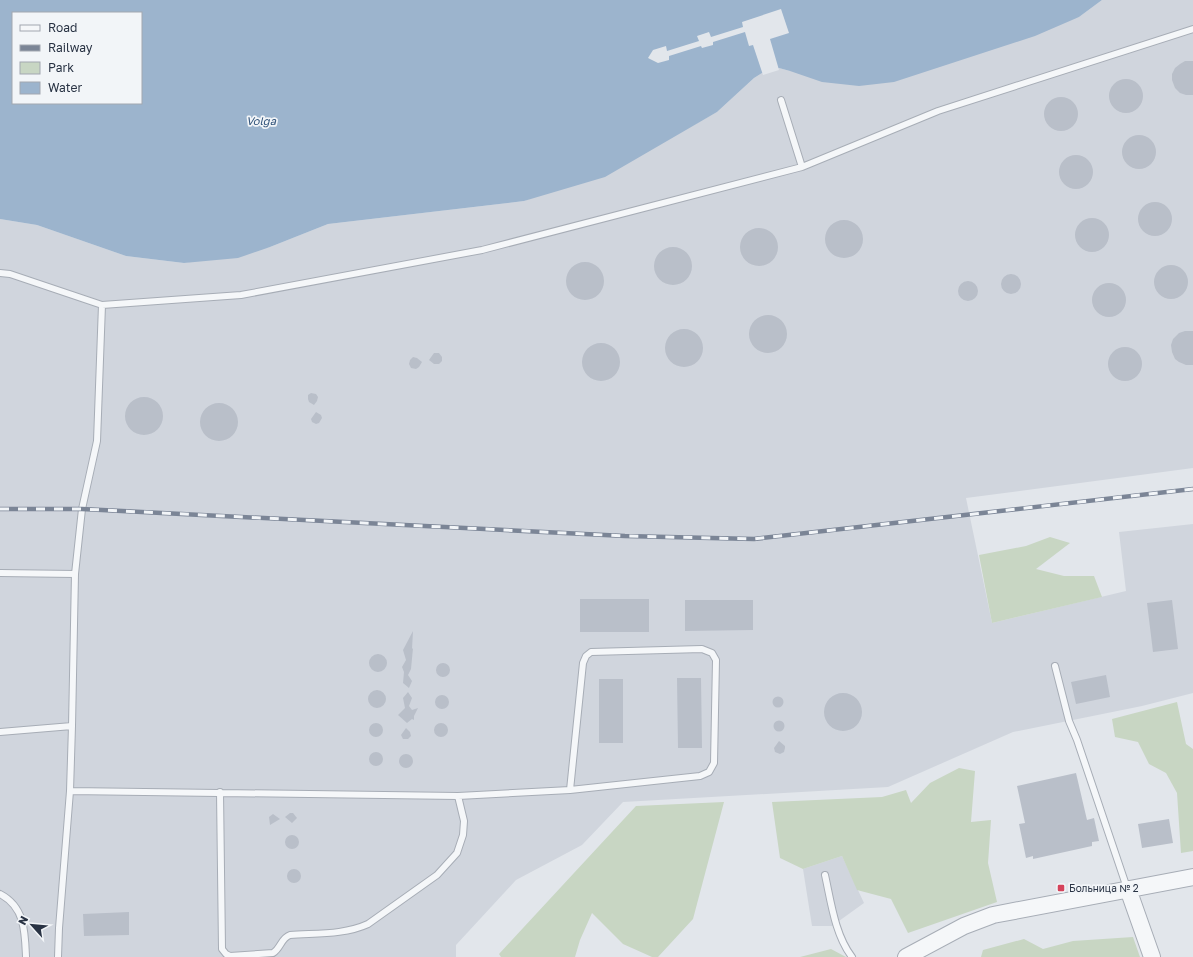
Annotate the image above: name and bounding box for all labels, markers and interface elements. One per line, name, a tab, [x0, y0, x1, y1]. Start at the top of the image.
legend	[12, 12, 142, 104]
text: Road	[48, 20, 77, 35]
text: Railway	[48, 40, 93, 55]
text: Park	[48, 60, 74, 75]
text: Water	[48, 80, 82, 95]
water label: Volga	[246, 114, 277, 128]
place label: Больница № 2	[1069, 882, 1139, 894]
marker: Больница № 2	[1056, 883, 1066, 893]
north arrow	[12, 905, 52, 945]
text: N	[15, 914, 30, 927]

